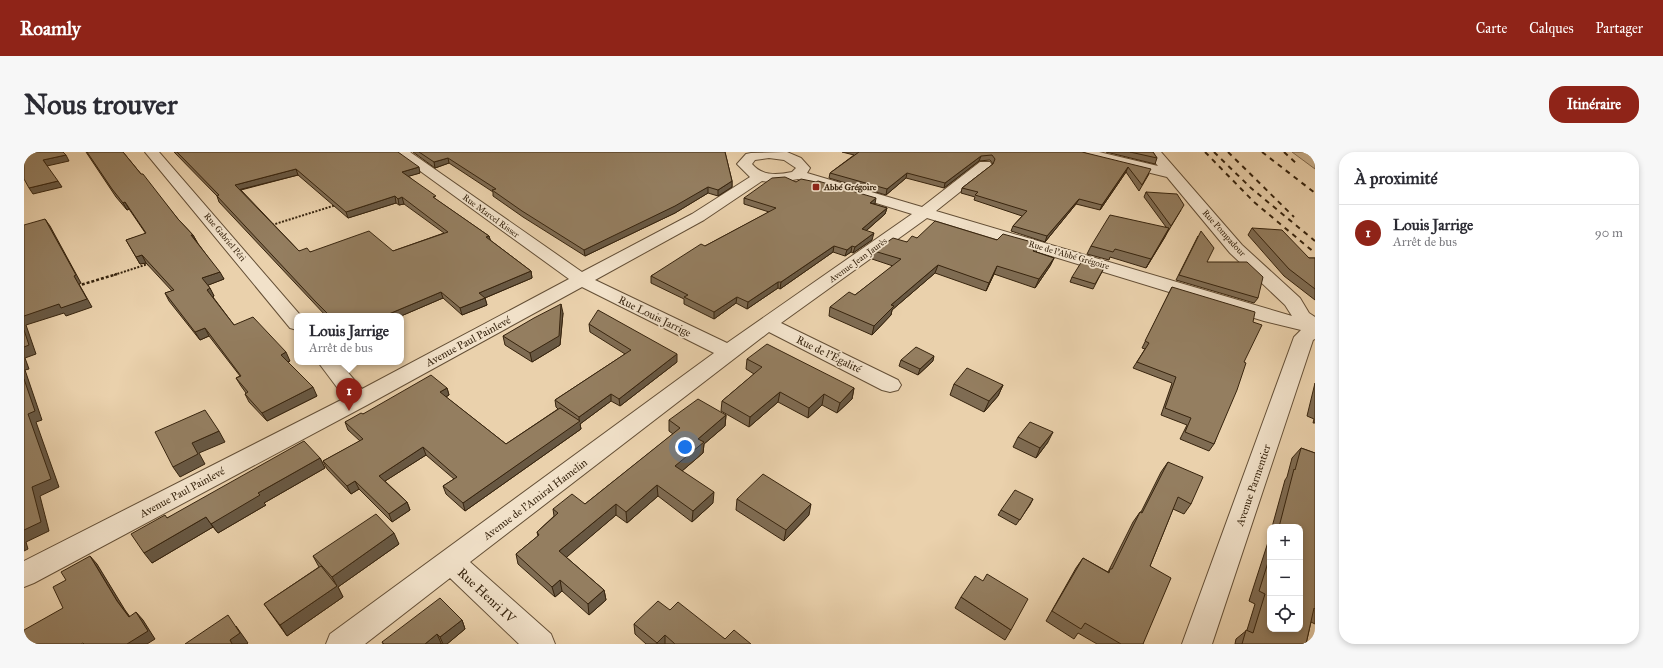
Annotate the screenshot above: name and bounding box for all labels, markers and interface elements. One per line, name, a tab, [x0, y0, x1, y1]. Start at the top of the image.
text: Roamly	[20, 17, 81, 40]
text: Carte	[1476, 20, 1507, 37]
text: Calques	[1529, 20, 1574, 37]
text: Partager	[1596, 20, 1643, 37]
button: Itinéraire	[1549, 86, 1639, 123]
text: Nous trouver	[24, 87, 177, 122]
text: À proximité	[1355, 168, 1438, 189]
place label: Abbé Grégoire	[823, 181, 877, 193]
marker: Abbé Grégoire	[811, 182, 821, 192]
street label: Rue Marcel Risser	[461, 191, 522, 240]
street label: Rue Pompadour	[1200, 207, 1249, 259]
street label: Rue Gabriel Péri	[202, 210, 249, 264]
text: Louis Jarrige	[1393, 216, 1473, 234]
text: 1	[1365, 225, 1371, 241]
text: 90 m	[1595, 225, 1623, 241]
text: Arrêt de bus	[1393, 234, 1457, 250]
street label: Avenue Jean Jaurès	[826, 235, 890, 286]
street label: Rue de l'Abbé Grégoire	[1027, 238, 1111, 272]
street label: Rue Louis Jarrige	[616, 293, 694, 341]
popup	[294, 313, 404, 365]
street label: Avenue Paul Painlevé	[423, 313, 513, 370]
text: Louis Jarrige	[309, 322, 389, 340]
street label: Rue de l'Égalité	[794, 332, 864, 376]
text: Arrêt de bus	[309, 340, 373, 356]
pin: 1	[336, 378, 362, 411]
your location	[675, 437, 695, 457]
street label: Avenue Parmentier	[1233, 442, 1274, 529]
street label: Avenue de l'Amiral Hamelin	[480, 456, 590, 543]
street label: Avenue Paul Painlevé	[137, 464, 227, 521]
map controls	[1267, 524, 1303, 632]
button: +	[1267, 524, 1303, 560]
button: −	[1267, 560, 1303, 596]
street label: Rue Henri IV	[454, 565, 519, 627]
button: locate	[1267, 596, 1303, 632]

